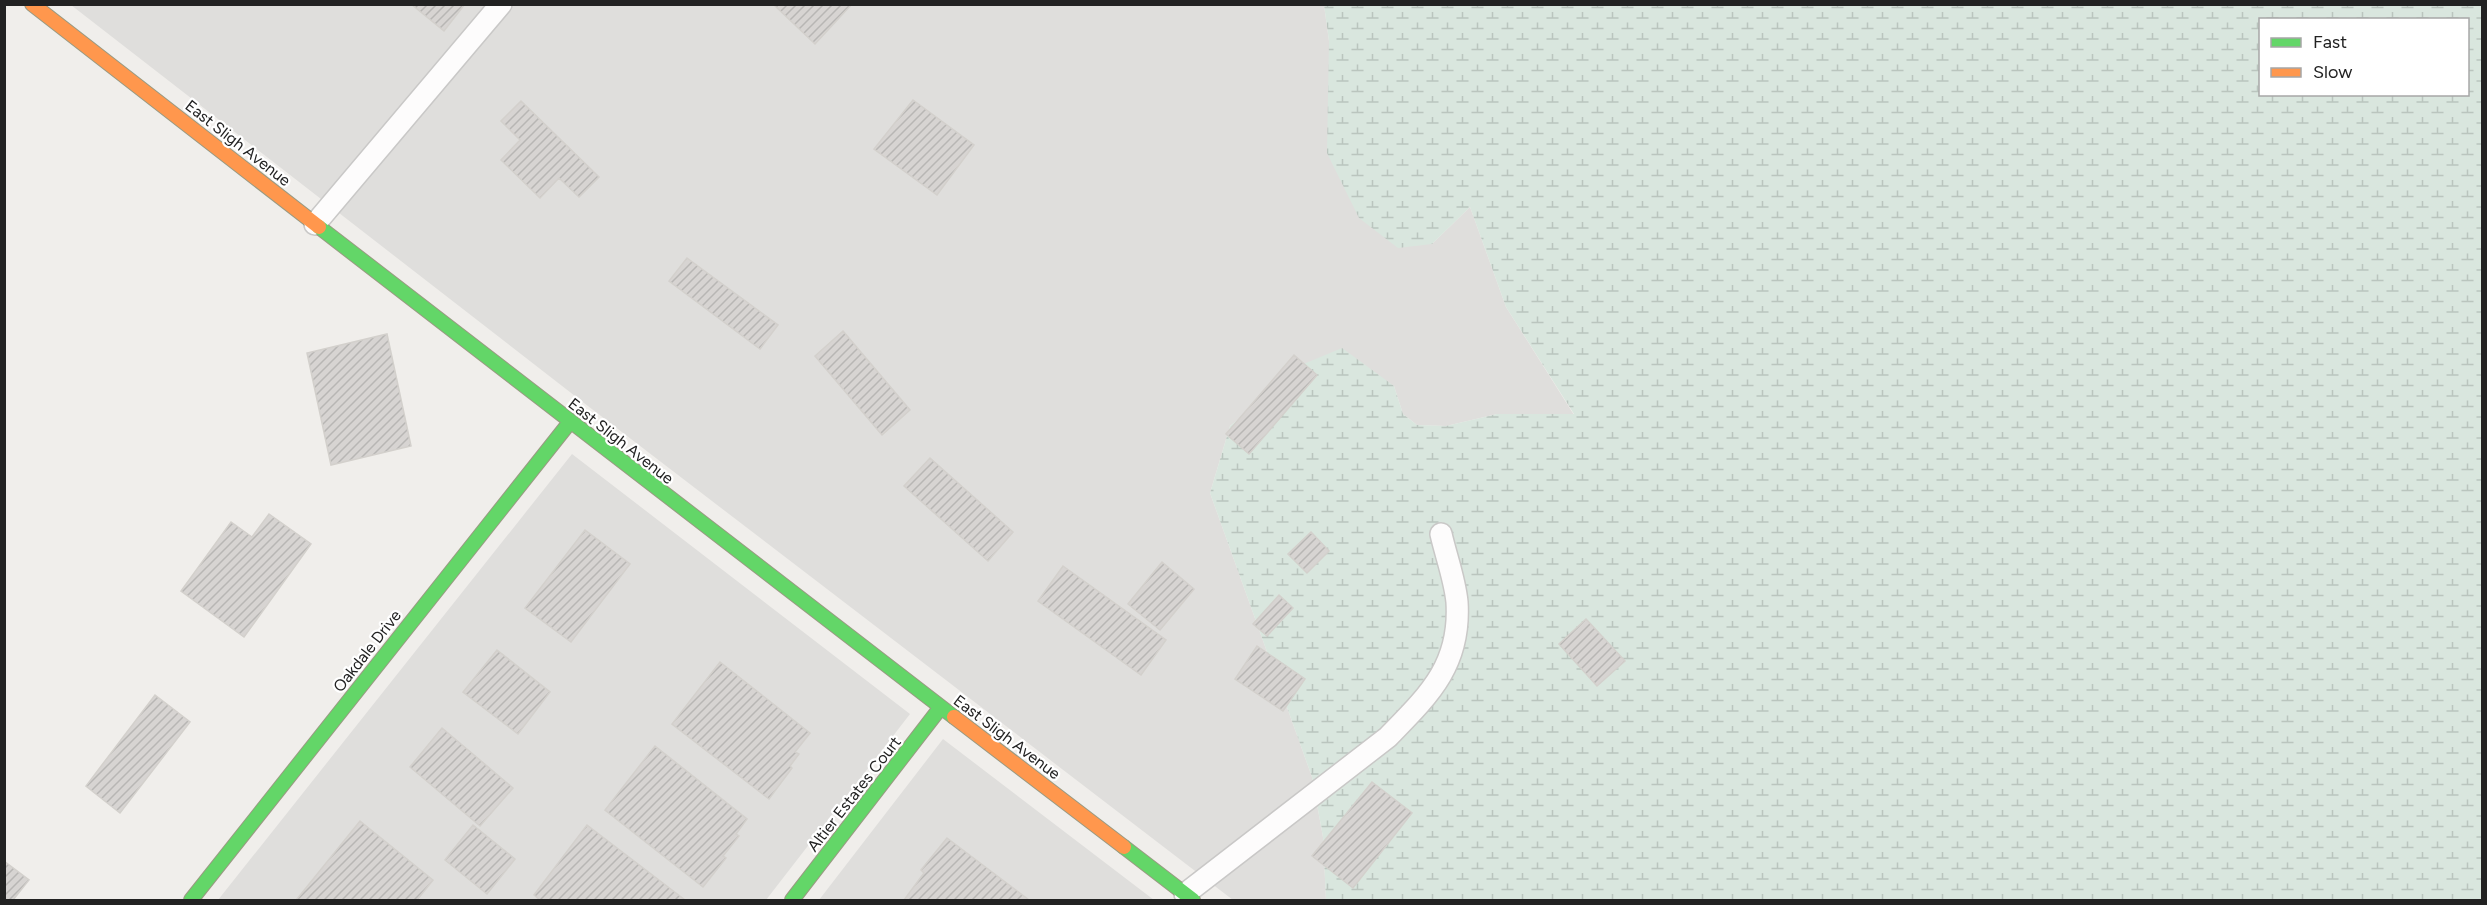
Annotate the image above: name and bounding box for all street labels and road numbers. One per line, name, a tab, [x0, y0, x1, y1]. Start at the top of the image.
street label: East Sligh Avenue	[182, 96, 295, 190]
street label: East Sligh Avenue	[565, 394, 678, 488]
street label: Oakdale Drive	[329, 606, 405, 696]
street label: East Sligh Avenue	[950, 691, 1064, 783]
street label: Altier Estates Court	[803, 733, 905, 855]

